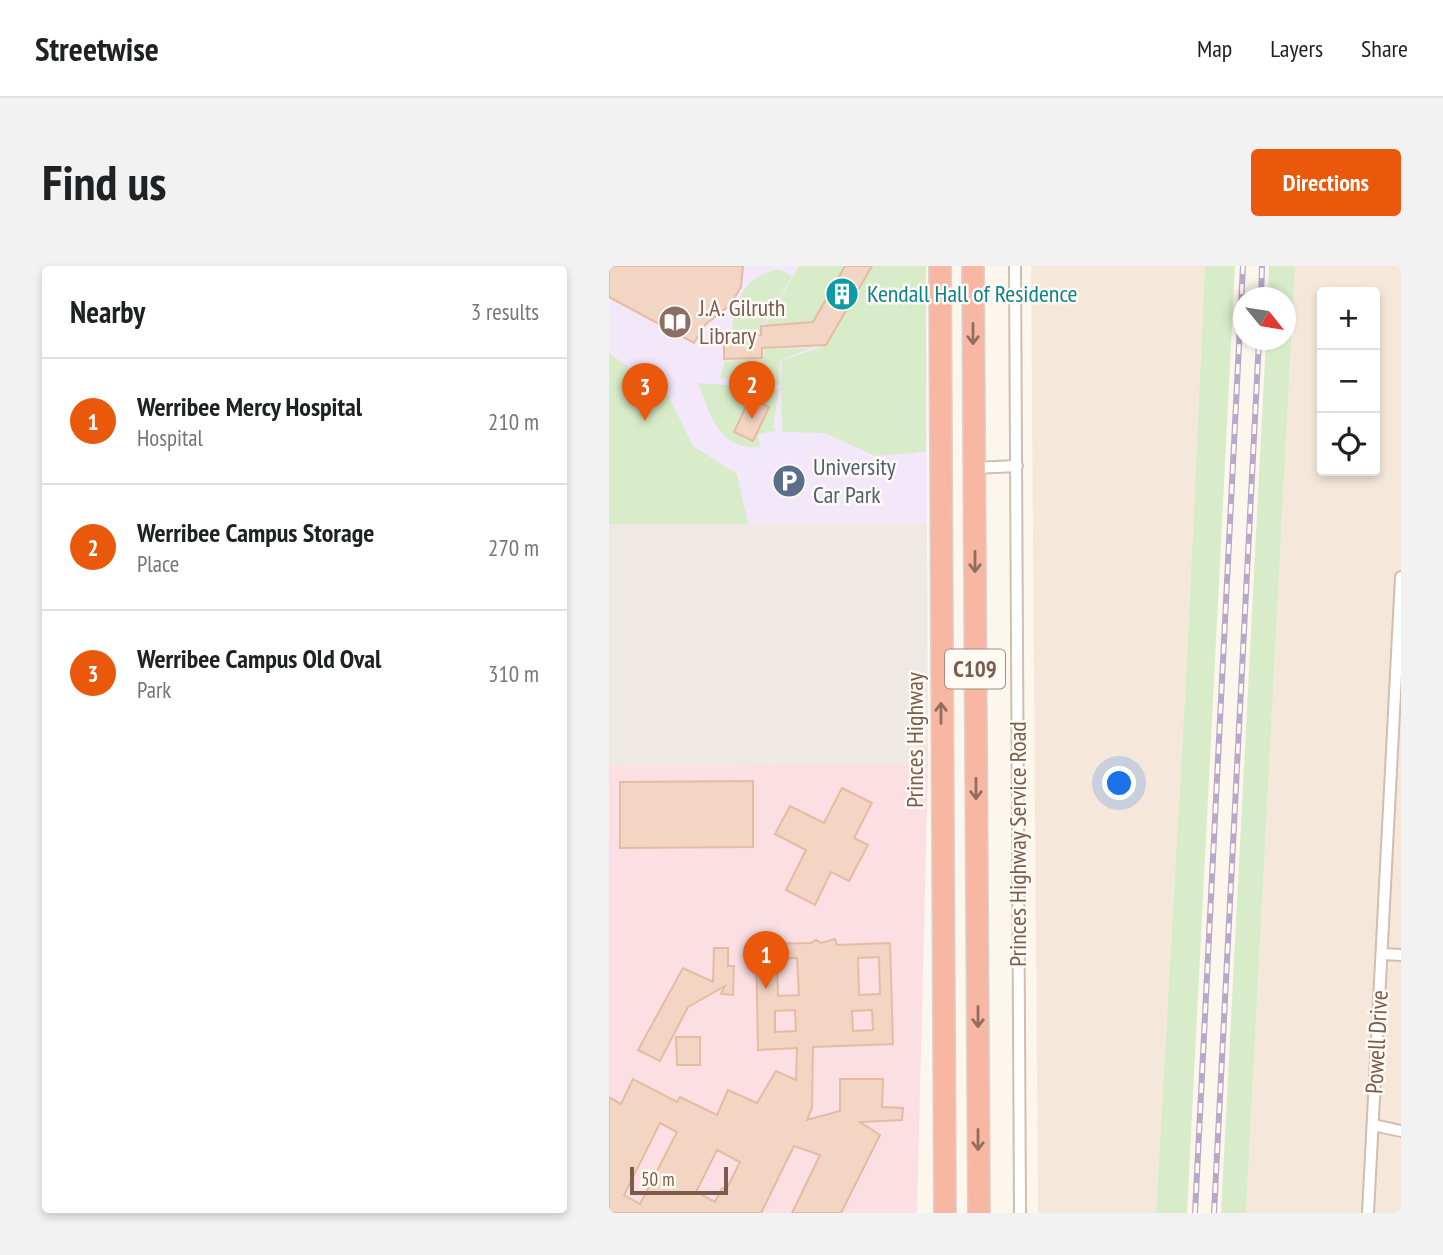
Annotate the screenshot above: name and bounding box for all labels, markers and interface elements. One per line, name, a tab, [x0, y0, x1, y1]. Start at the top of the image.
text: Streetwise	[35, 27, 159, 70]
text: Map	[1197, 33, 1232, 64]
text: Layers	[1270, 33, 1323, 64]
text: Share	[1361, 33, 1408, 64]
button: Directions	[1251, 149, 1401, 216]
text: Find us	[42, 150, 166, 214]
building icon: Kendall Hall of Residence	[823, 275, 861, 313]
place label: Kendall Hall of Residence	[867, 278, 1077, 309]
north arrow	[1233, 287, 1296, 350]
map controls	[1317, 287, 1380, 476]
button: +	[1317, 287, 1380, 350]
text: Nearby	[70, 292, 145, 331]
place label: J.A. Gilruth Library	[698, 292, 785, 351]
text: 3 results	[471, 297, 539, 326]
library icon: J.A. Gilruth Library	[656, 303, 694, 341]
one-way arrow	[966, 322, 980, 345]
button: −	[1317, 350, 1380, 413]
pin: 2	[729, 361, 775, 419]
pin: 3	[622, 363, 668, 421]
text: Werribee Mercy Hospital	[137, 390, 362, 423]
text: 1	[88, 407, 99, 436]
text: 210 m	[488, 407, 539, 436]
button: locate	[1317, 413, 1380, 476]
text: Hospital	[137, 423, 203, 452]
place label: University Car Park	[813, 451, 896, 510]
parking icon: University Car Park	[770, 462, 808, 500]
text: Werribee Campus Storage	[137, 516, 374, 549]
text: 2	[88, 533, 99, 562]
text: 270 m	[488, 533, 539, 562]
text: Place	[137, 549, 179, 578]
one-way arrow	[968, 550, 982, 573]
text: Werribee Campus Old Oval	[137, 642, 381, 675]
road number: C109	[945, 650, 1005, 688]
text: 3	[88, 659, 99, 688]
text: 310 m	[488, 659, 539, 688]
street label: Princes Highway	[899, 672, 930, 808]
text: Park	[137, 675, 171, 704]
one-way arrow	[934, 702, 948, 725]
street label: Princes Highway Service Road	[1002, 721, 1033, 967]
your location	[1102, 766, 1136, 800]
one-way arrow	[969, 777, 983, 800]
pin: 1	[743, 931, 789, 989]
street label: Powell Drive	[1358, 989, 1395, 1095]
one-way arrow	[971, 1005, 985, 1028]
one-way arrow	[972, 1128, 985, 1151]
scale bar	[630, 1164, 728, 1196]
text: 50 m	[641, 1167, 675, 1191]

